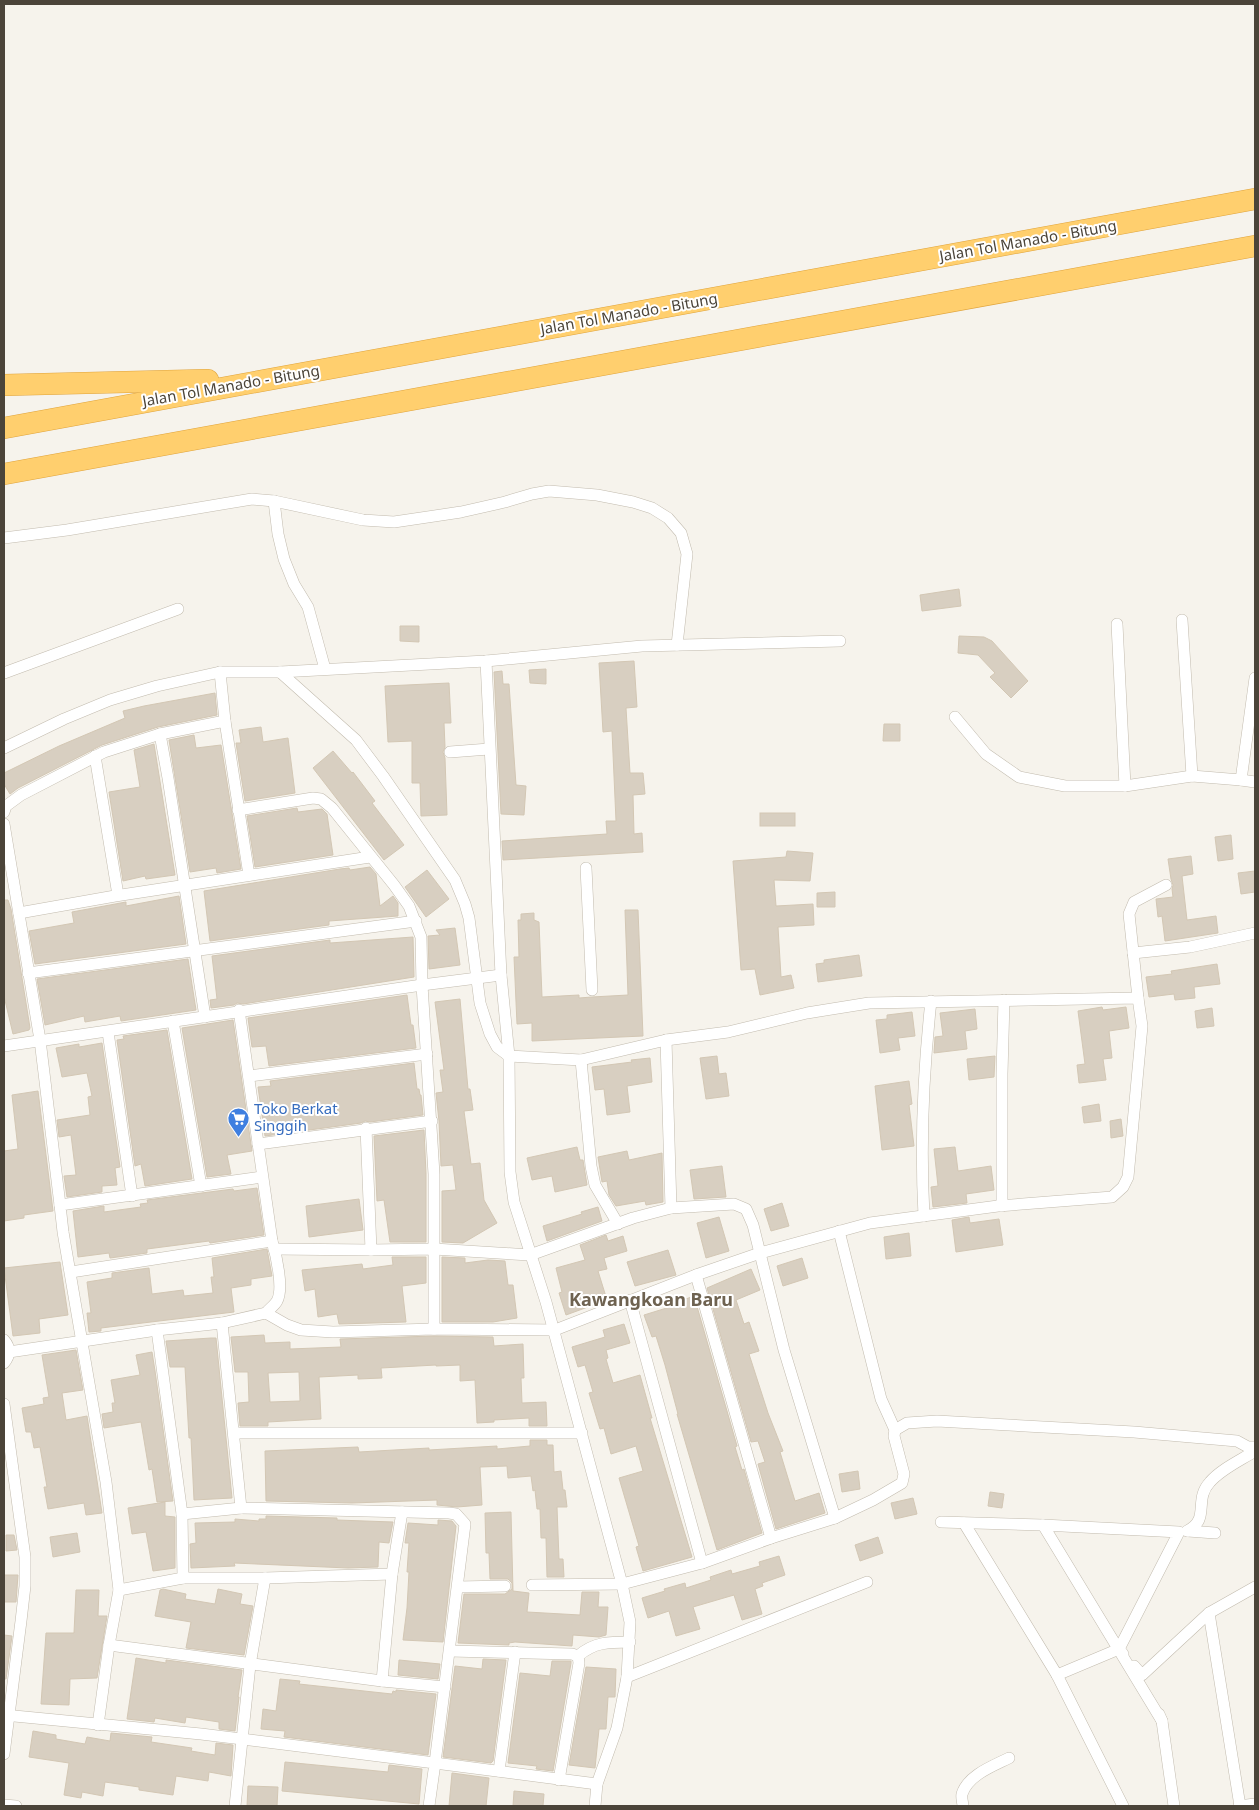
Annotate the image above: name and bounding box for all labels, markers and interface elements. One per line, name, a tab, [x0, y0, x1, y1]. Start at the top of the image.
street label: Jalan Tol Manado - Bitung	[936, 215, 1118, 266]
street label: Jalan Tol Manado - Bitung	[537, 288, 719, 339]
street label: Jalan Tol Manado - Bitung	[139, 360, 321, 411]
place label: Toko Berkat Singgih	[254, 1098, 338, 1135]
supermarket icon: Toko Berkat Singgih	[226, 1106, 250, 1137]
district label: Kawangkoan Baru	[569, 1287, 733, 1311]

